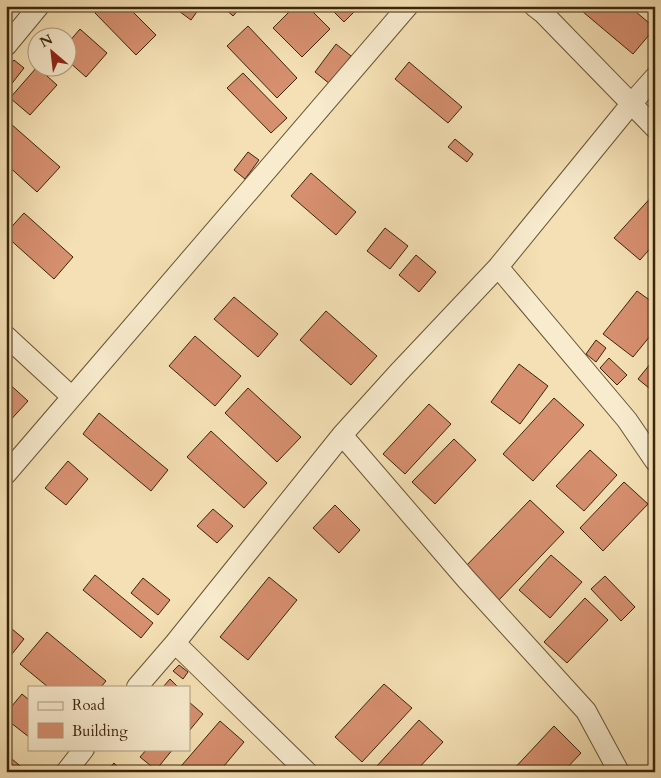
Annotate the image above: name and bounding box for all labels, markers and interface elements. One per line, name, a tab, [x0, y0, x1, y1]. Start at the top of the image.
north arrow	[28, 28, 78, 78]
text: N	[36, 30, 56, 52]
legend	[28, 686, 190, 750]
text: Road	[72, 695, 105, 715]
text: Building	[72, 721, 128, 741]

